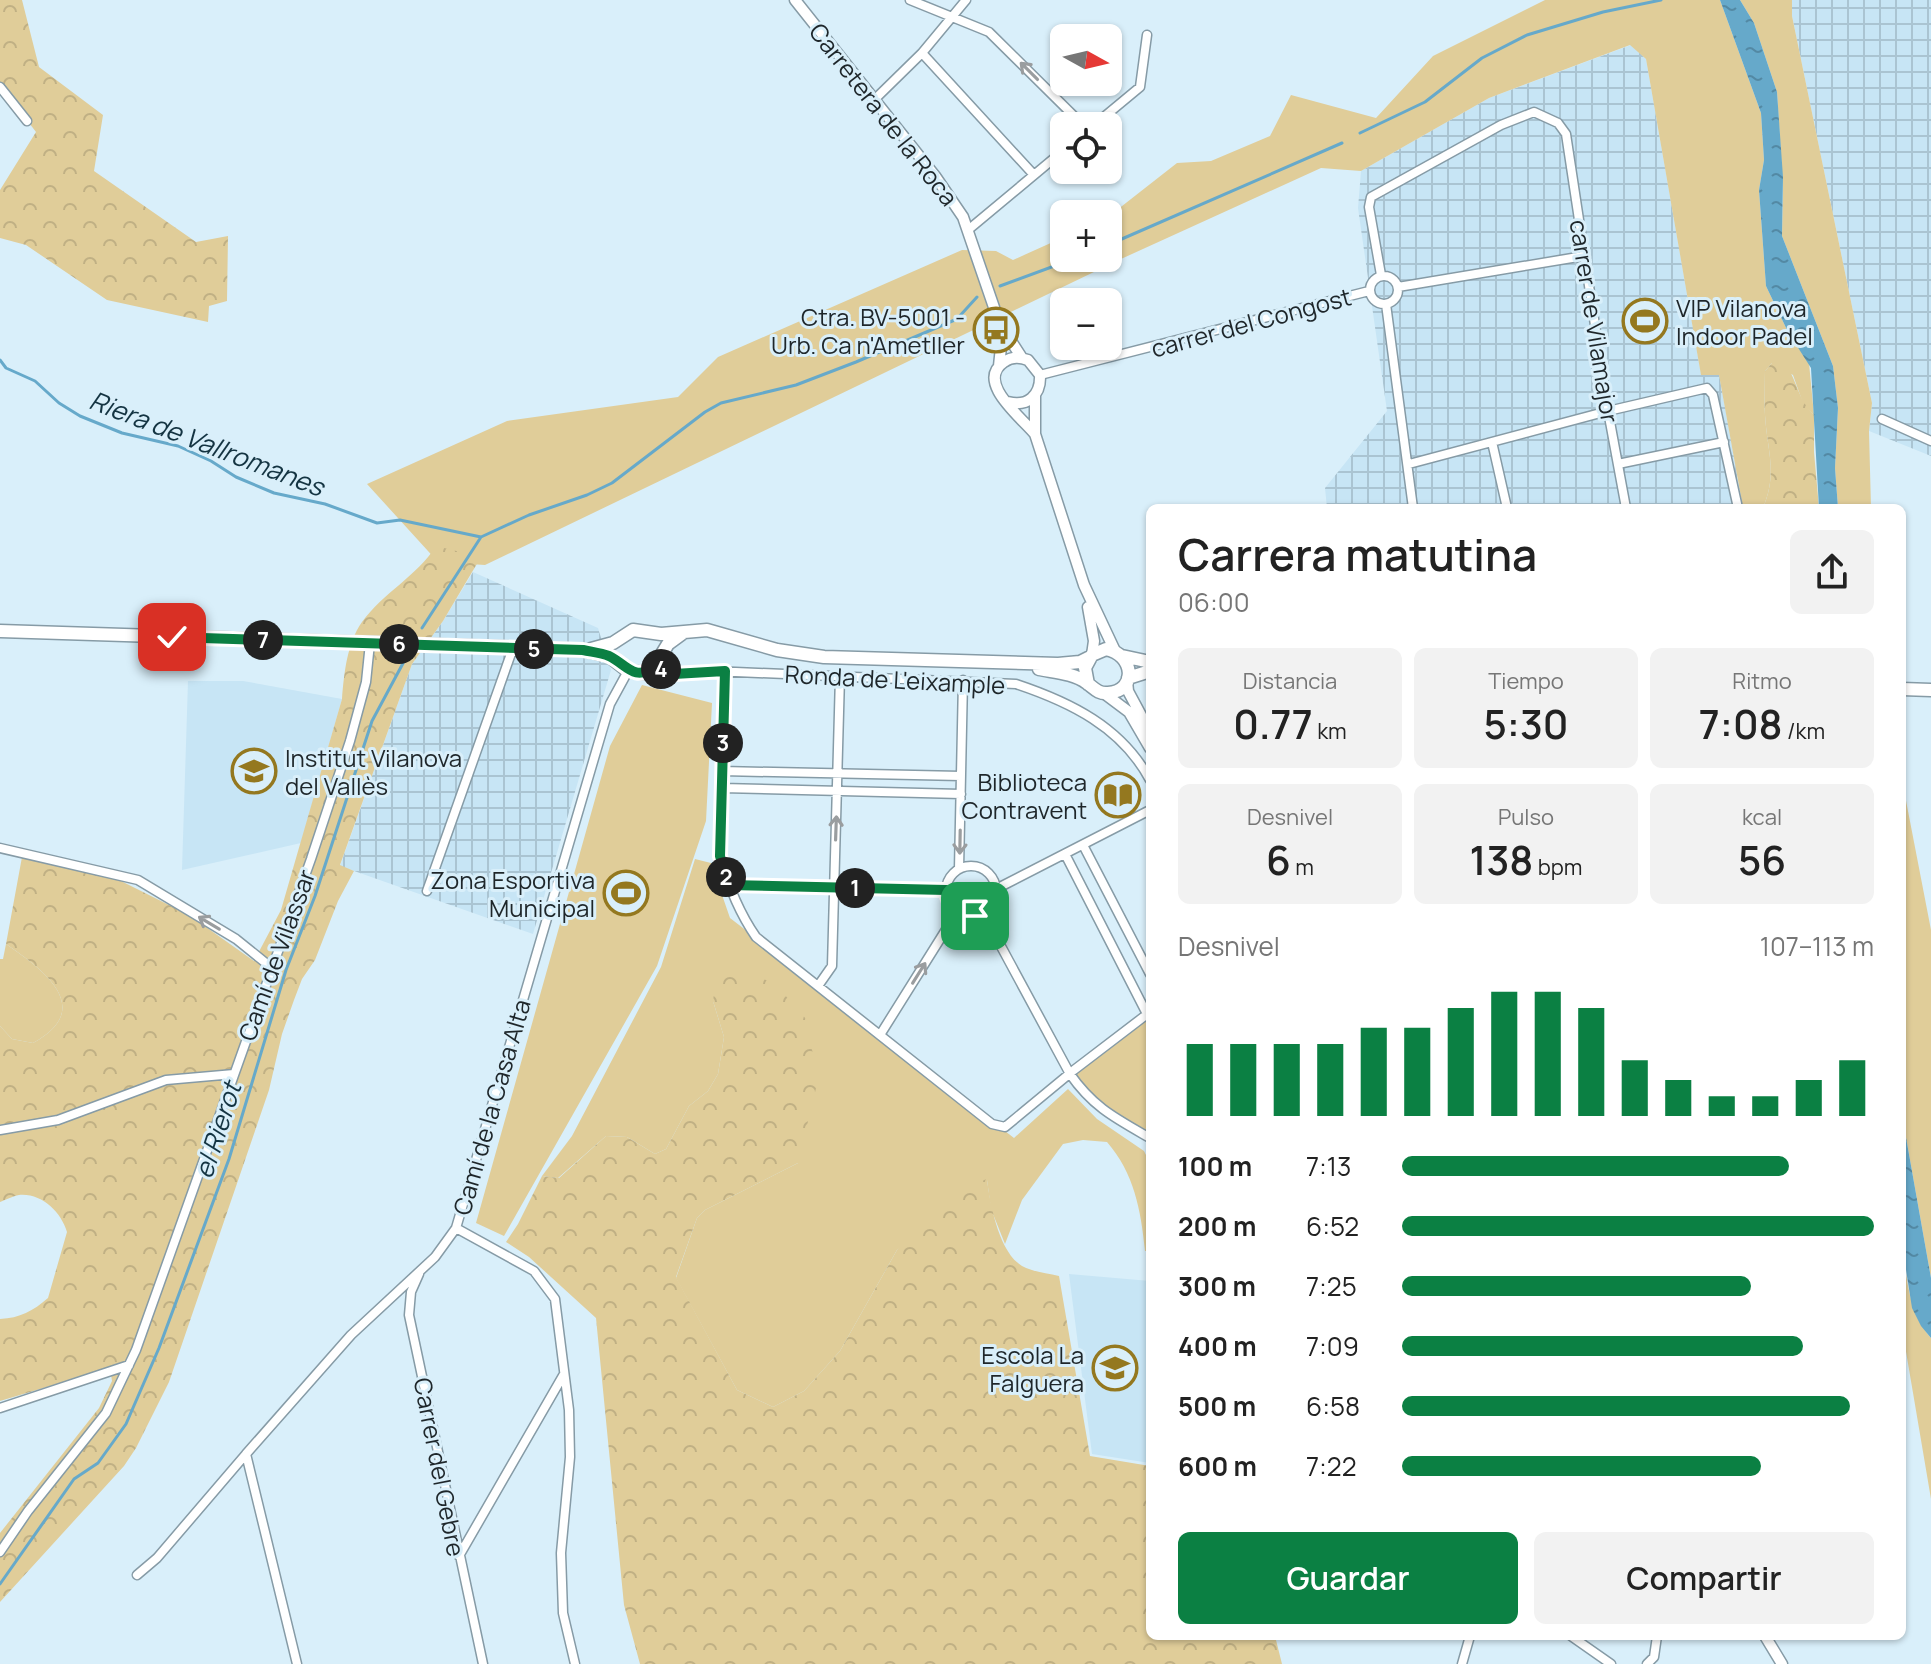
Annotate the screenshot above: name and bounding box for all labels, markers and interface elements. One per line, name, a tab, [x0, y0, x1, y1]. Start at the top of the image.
street label: Carretera de la Roca	[802, 16, 966, 212]
north arrow	[1050, 24, 1122, 96]
map controls	[1050, 24, 1122, 360]
one-way arrow	[1020, 62, 1039, 81]
button: locate	[1050, 112, 1122, 184]
button: +	[1050, 200, 1122, 272]
street label: carrer de Vilamajor	[1563, 217, 1627, 425]
street label: carrer del Congost	[1147, 279, 1355, 365]
button: −	[1050, 288, 1122, 360]
place label: VIP Vilanova Indoor Padel	[1676, 291, 1813, 352]
sports icon: VIP Vilanova Indoor Padel	[1621, 297, 1669, 345]
place label: Ctra. BV-5001 - Urb. Ca n'Ametller	[771, 300, 965, 361]
bus stop icon: Ctra. BV-5001 - Urb. Ca n'Ametller	[972, 306, 1020, 354]
water label: Riera de Vallromanes	[85, 382, 332, 505]
text: Carrera matutina	[1178, 524, 1537, 584]
button: share	[1790, 530, 1874, 614]
text: 06:00	[1178, 584, 1250, 620]
pin	[138, 603, 206, 671]
icon: check	[150, 615, 194, 659]
pin: 7	[243, 620, 283, 660]
pin: 6	[379, 624, 419, 664]
text: 7	[257, 625, 269, 655]
text: 6	[392, 629, 406, 659]
pin: 5	[514, 629, 554, 669]
text: 5	[528, 634, 540, 664]
pin: 4	[641, 649, 681, 689]
text: 4	[654, 654, 668, 684]
street label: Ronda de L'eixample	[784, 657, 1006, 701]
text: Distancia	[1243, 666, 1337, 696]
text: Tiempo	[1488, 666, 1564, 696]
text: Ritmo	[1732, 666, 1792, 696]
text: 0.77	[1233, 696, 1313, 751]
text: 5:30	[1483, 696, 1569, 751]
text: 7:08	[1699, 696, 1783, 751]
text: km	[1313, 716, 1347, 746]
text: /km	[1783, 716, 1825, 746]
pin: 3	[703, 723, 743, 763]
text: 3	[717, 728, 729, 758]
place label: Institut Vilanova del Vallès	[285, 741, 462, 802]
school or university icon: Institut Vilanova del Vallès	[230, 747, 278, 795]
place label: Biblioteca Contravent	[961, 765, 1087, 826]
library icon: Biblioteca Contravent	[1094, 771, 1142, 819]
text: Desnivel	[1247, 802, 1333, 832]
text: Pulso	[1498, 802, 1554, 832]
text: kcal	[1742, 802, 1782, 832]
one-way arrow	[828, 815, 843, 842]
one-way arrow	[952, 828, 967, 855]
text: 6	[1266, 832, 1291, 887]
text: 138	[1470, 832, 1533, 887]
text: 56	[1738, 832, 1786, 887]
text: m	[1291, 852, 1314, 882]
text: bpm	[1533, 852, 1582, 882]
pin: 2	[706, 857, 746, 897]
text: 2	[719, 862, 733, 892]
place label: Zona Esportiva Municipal	[430, 863, 595, 924]
street label: Camí de Vilassar	[230, 864, 322, 1045]
pin: 1	[835, 868, 875, 908]
sports icon: Zona Esportiva Municipal	[602, 869, 650, 917]
text: 1	[850, 873, 860, 903]
pin	[941, 882, 1009, 950]
icon: arrive	[953, 894, 997, 938]
one-way arrow	[198, 915, 221, 931]
text: Desnivel	[1178, 928, 1280, 964]
text: 107–113 m	[1760, 928, 1874, 964]
one-way arrow	[911, 962, 927, 985]
street label: Camí de la Casa Alta	[444, 995, 538, 1219]
water label: el Rierot	[185, 1075, 250, 1183]
text: 100 m	[1178, 1148, 1252, 1184]
text: 7:13	[1306, 1148, 1351, 1184]
text: 200 m	[1178, 1208, 1256, 1244]
text: 6:52	[1306, 1208, 1359, 1244]
text: 300 m	[1178, 1268, 1256, 1304]
text: 7:25	[1306, 1268, 1357, 1304]
text: 400 m	[1178, 1328, 1257, 1364]
text: 7:09	[1306, 1328, 1359, 1364]
place label: Escola La Falguera	[981, 1338, 1084, 1399]
school or university icon: Escola La Falguera	[1091, 1344, 1139, 1392]
street label: Carrer del Gebre	[407, 1375, 473, 1559]
text: 500 m	[1178, 1388, 1256, 1424]
text: 6:58	[1306, 1388, 1360, 1424]
text: 600 m	[1178, 1448, 1257, 1484]
text: 7:22	[1306, 1448, 1356, 1484]
button: Guardar	[1178, 1532, 1518, 1624]
button: Compartir	[1534, 1532, 1874, 1624]

